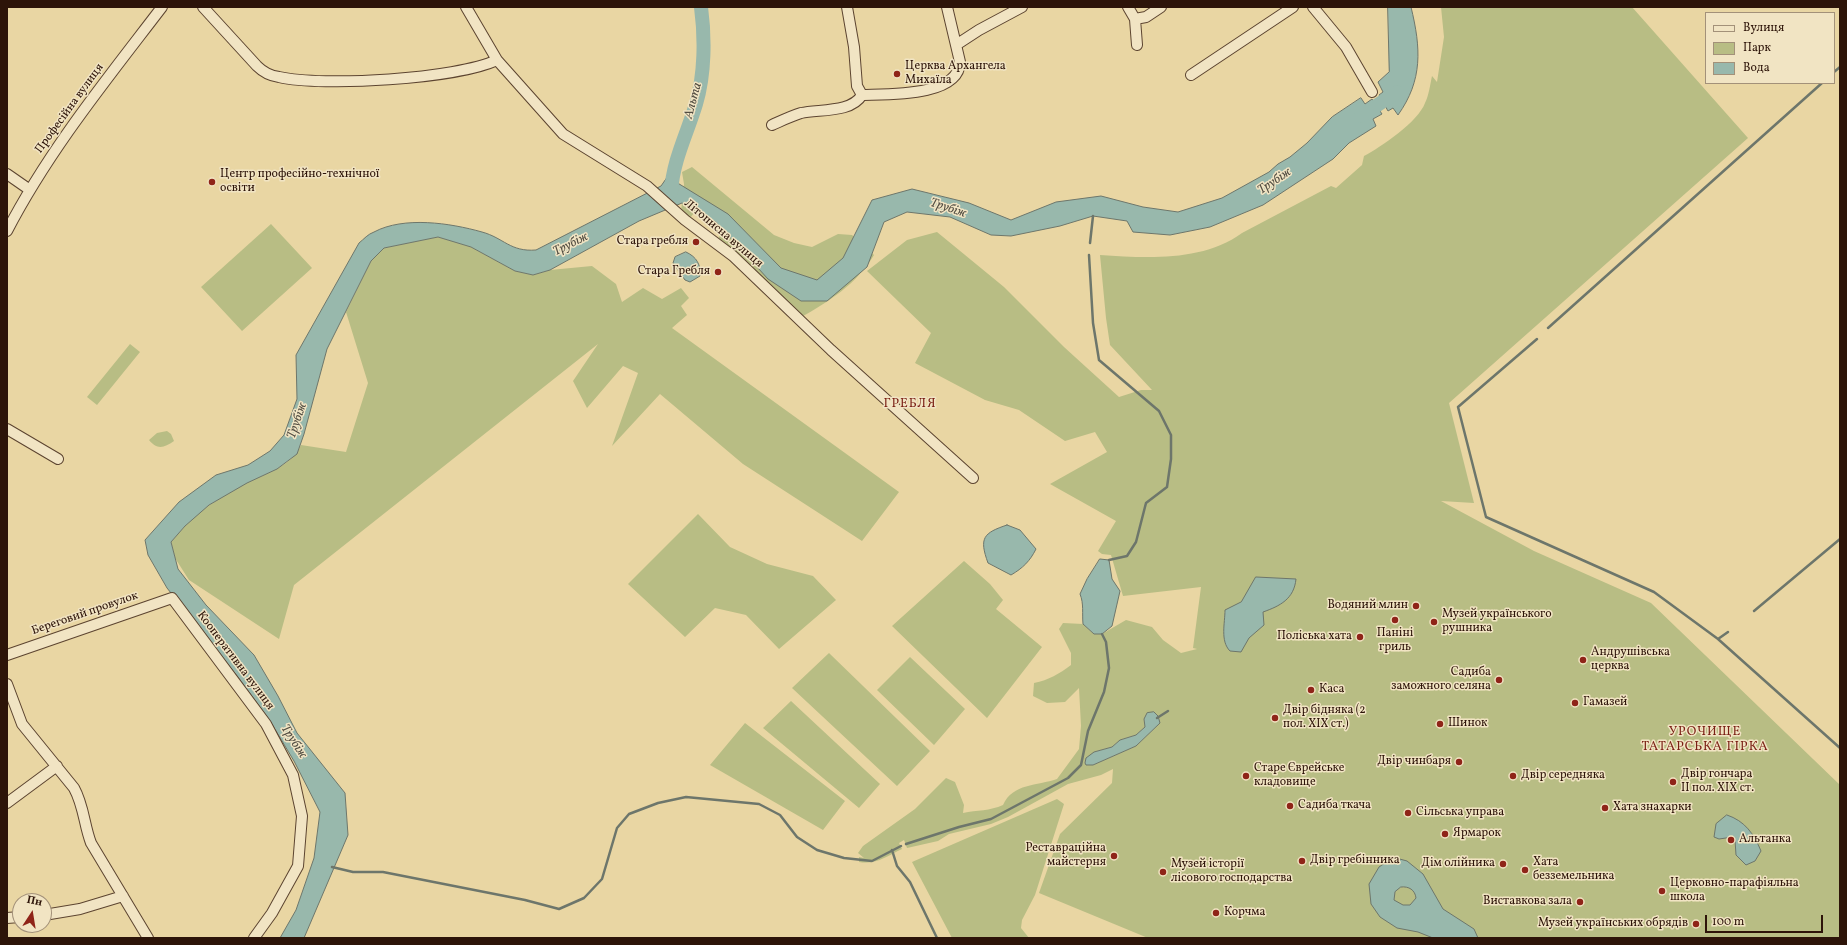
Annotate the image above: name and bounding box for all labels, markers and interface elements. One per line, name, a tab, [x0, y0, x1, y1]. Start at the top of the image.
legend	[1705, 12, 1835, 84]
text: Вулиця	[1743, 20, 1784, 36]
text: Парк	[1743, 40, 1771, 56]
place label: Церква Архангела Михаїла	[905, 60, 1006, 88]
text: Вода	[1743, 60, 1770, 76]
street label: Професійна вулиця	[33, 61, 107, 157]
marker: Церква Архангела Михаїла	[892, 69, 902, 79]
water label: Альта	[682, 81, 706, 121]
water label: Трубіж	[1255, 165, 1295, 199]
place label: Центр професійно-технічної освіти	[220, 168, 379, 196]
marker: Центр професійно-технічної освіти	[207, 177, 217, 187]
water label: Трубіж	[928, 196, 968, 222]
street label: Літописна вулиця	[681, 197, 765, 271]
water label: Трубіж	[551, 230, 591, 260]
place label: Стара гребля	[617, 235, 688, 249]
marker: Стара гребля	[691, 237, 701, 247]
place label: Стара Гребля	[638, 265, 710, 279]
marker: Стара Гребля	[713, 267, 723, 277]
district label: ГРЕБЛЯ	[883, 397, 937, 413]
water label: Трубіж	[285, 401, 311, 441]
street label: Береговий провулок	[30, 589, 140, 639]
place label: Водяний млин	[1327, 599, 1408, 613]
marker: Водяний млин	[1411, 601, 1421, 611]
place label: Музей українського рушника	[1442, 608, 1552, 636]
street label: Кооперативна вулиця	[193, 609, 277, 713]
marker: Паніні гриль	[1390, 615, 1400, 625]
marker: Музей українського рушника	[1429, 617, 1439, 627]
place label: Паніні гриль	[1377, 627, 1413, 655]
place label: Поліська хата	[1277, 630, 1352, 644]
marker: Поліська хата	[1355, 632, 1365, 642]
place label: Андрушівська церква	[1591, 646, 1670, 674]
marker: Андрушівська церква	[1578, 655, 1588, 665]
place label: Садиба заможного селяна	[1391, 666, 1491, 694]
marker: Садиба заможного селяна	[1494, 675, 1504, 685]
place label: Каса	[1319, 683, 1344, 697]
marker: Каса	[1306, 685, 1316, 695]
place label: Гамазей	[1583, 696, 1627, 710]
marker: Гамазей	[1570, 698, 1580, 708]
place label: Двір бідняка (2 пол. XIX ст.)	[1283, 704, 1366, 732]
marker: Двір бідняка (2 пол. XIX ст.)	[1270, 713, 1280, 723]
place label: Шинок	[1448, 717, 1488, 731]
marker: Шинок	[1435, 719, 1445, 729]
water label: Трубіж	[276, 722, 310, 762]
district label: УРОЧИЩЕ ТАТАРСЬКА ГІРКА	[1641, 725, 1769, 756]
place label: Двір чинбаря	[1377, 755, 1451, 769]
marker: Двір чинбаря	[1454, 757, 1464, 767]
place label: Старе Єврейське кладовище	[1254, 762, 1344, 790]
place label: Двір гончара II пол. XIX ст.	[1681, 768, 1754, 796]
place label: Двір середняка	[1521, 769, 1605, 783]
marker: Старе Єврейське кладовище	[1241, 771, 1251, 781]
marker: Двір середняка	[1508, 771, 1518, 781]
marker: Двір гончара II пол. XIX ст.	[1668, 777, 1678, 787]
place label: Садиба ткача	[1298, 799, 1371, 813]
marker: Садиба ткача	[1285, 801, 1295, 811]
place label: Хата знахарки	[1613, 801, 1692, 815]
marker: Хата знахарки	[1600, 803, 1610, 813]
place label: Сільська управа	[1416, 806, 1504, 820]
marker: Сільська управа	[1403, 808, 1413, 818]
place label: Ярмарок	[1453, 827, 1501, 841]
marker: Ярмарок	[1440, 829, 1450, 839]
place label: Альтанка	[1739, 833, 1791, 847]
marker: Альтанка	[1726, 835, 1736, 845]
place label: Реставраційна майстерня	[1026, 842, 1106, 870]
marker: Реставраційна майстерня	[1109, 851, 1119, 861]
place label: Двір гребінника	[1310, 854, 1400, 868]
marker: Двір гребінника	[1297, 856, 1307, 866]
place label: Хата безземельника	[1533, 856, 1614, 884]
place label: Дім олійника	[1421, 857, 1495, 871]
place label: Музей історії лісового господарства	[1171, 858, 1292, 886]
marker: Дім олійника	[1498, 859, 1508, 869]
marker: Хата безземельника	[1520, 865, 1530, 875]
marker: Музей історії лісового господарства	[1158, 867, 1168, 877]
place label: Церковно-парафіяльна школа	[1670, 877, 1799, 905]
marker: Церковно-парафіяльна школа	[1657, 886, 1667, 896]
north arrow	[12, 893, 52, 933]
text: Пн	[25, 893, 44, 911]
place label: Виставкова зала	[1483, 895, 1572, 909]
marker: Виставкова зала	[1575, 897, 1585, 907]
place label: Корчма	[1224, 906, 1266, 920]
scale bar	[1707, 907, 1825, 933]
marker: Корчма	[1211, 908, 1221, 918]
text: 100 m	[1712, 914, 1744, 930]
place label: Музей українських обрядів	[1538, 917, 1688, 931]
marker: Музей українських обрядів	[1691, 919, 1701, 929]

